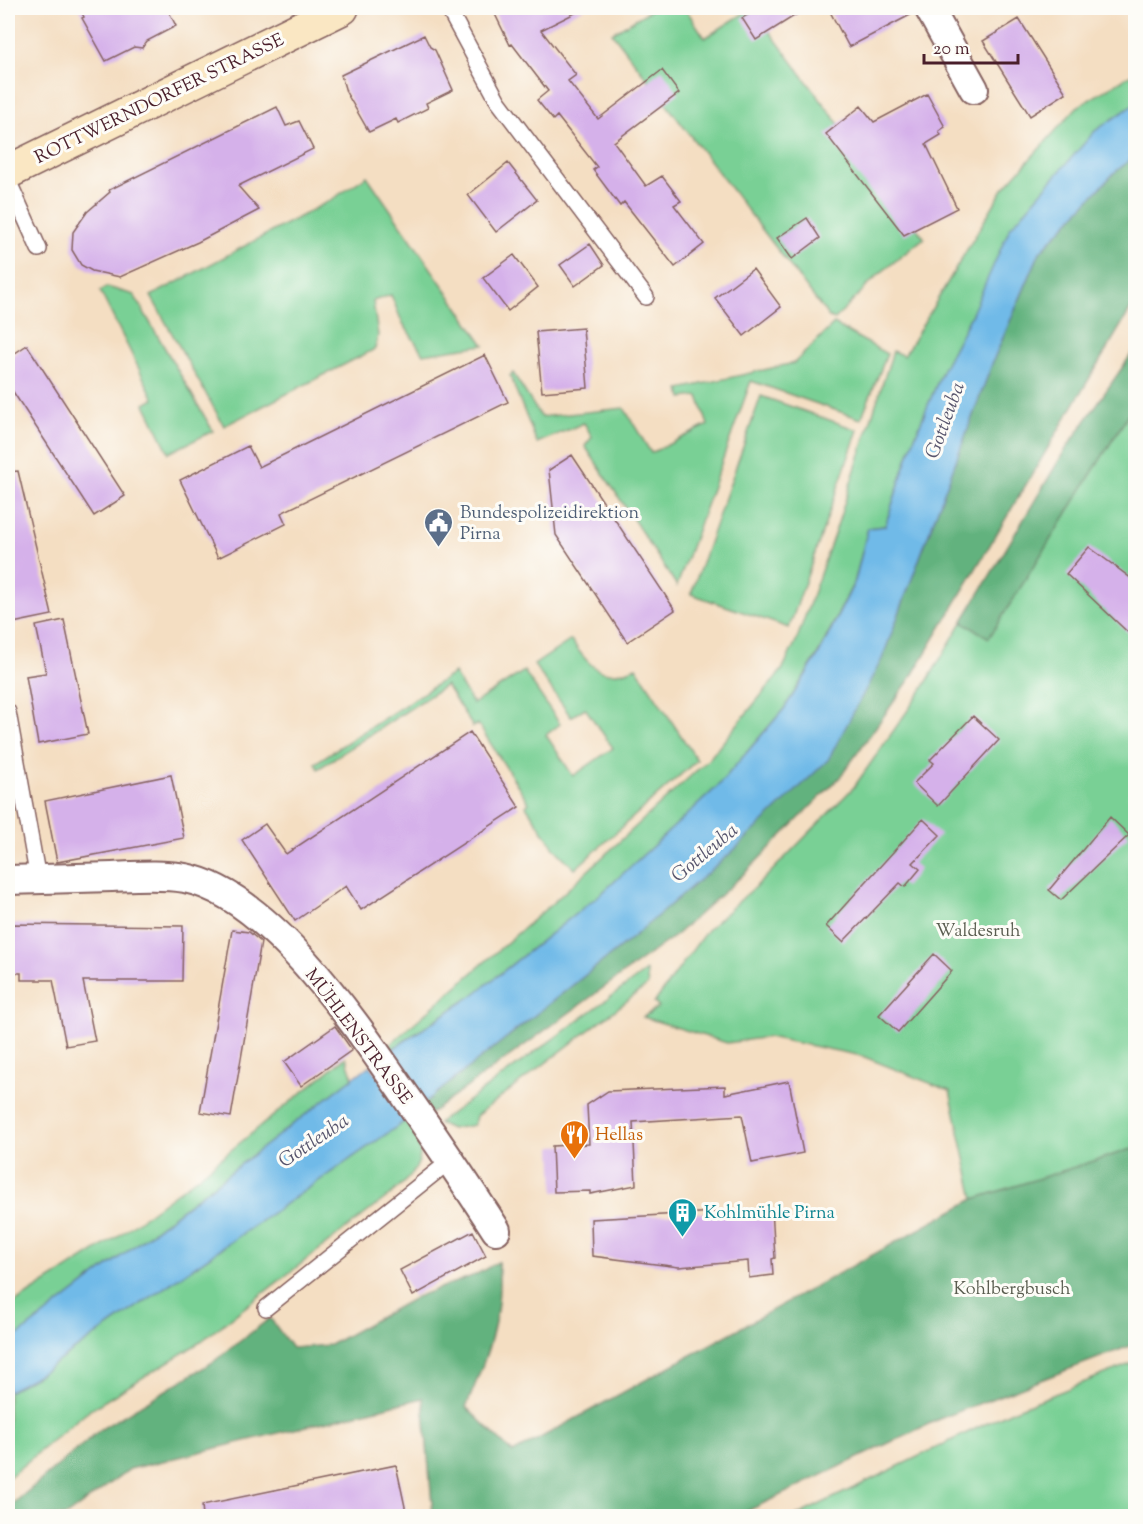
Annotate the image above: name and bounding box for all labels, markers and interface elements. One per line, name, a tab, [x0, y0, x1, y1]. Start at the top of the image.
scale bar	[924, 27, 1018, 65]
street label: ROTTWERNDORFER STRASSE	[31, 28, 289, 172]
text: 20 m	[933, 37, 970, 63]
water label: Gottleuba	[919, 379, 974, 463]
place label: Bundespolizeidirektion Pirna	[460, 501, 640, 548]
public building icon: Bundespolizeidirektion Pirna	[423, 506, 455, 548]
water label: Gottleuba	[666, 817, 745, 891]
park label: Waldesruh	[935, 919, 1021, 945]
street label: MÜHLENSTRASSE	[298, 964, 417, 1111]
water label: Gottleuba	[273, 1108, 355, 1176]
restaurant icon: Hellas	[558, 1118, 590, 1160]
place label: Hellas	[595, 1123, 643, 1149]
building icon: Kohlmühle Pirna	[667, 1196, 699, 1238]
place label: Kohlmühle Pirna	[704, 1201, 835, 1227]
park label: Kohlbergbusch	[953, 1277, 1071, 1303]

